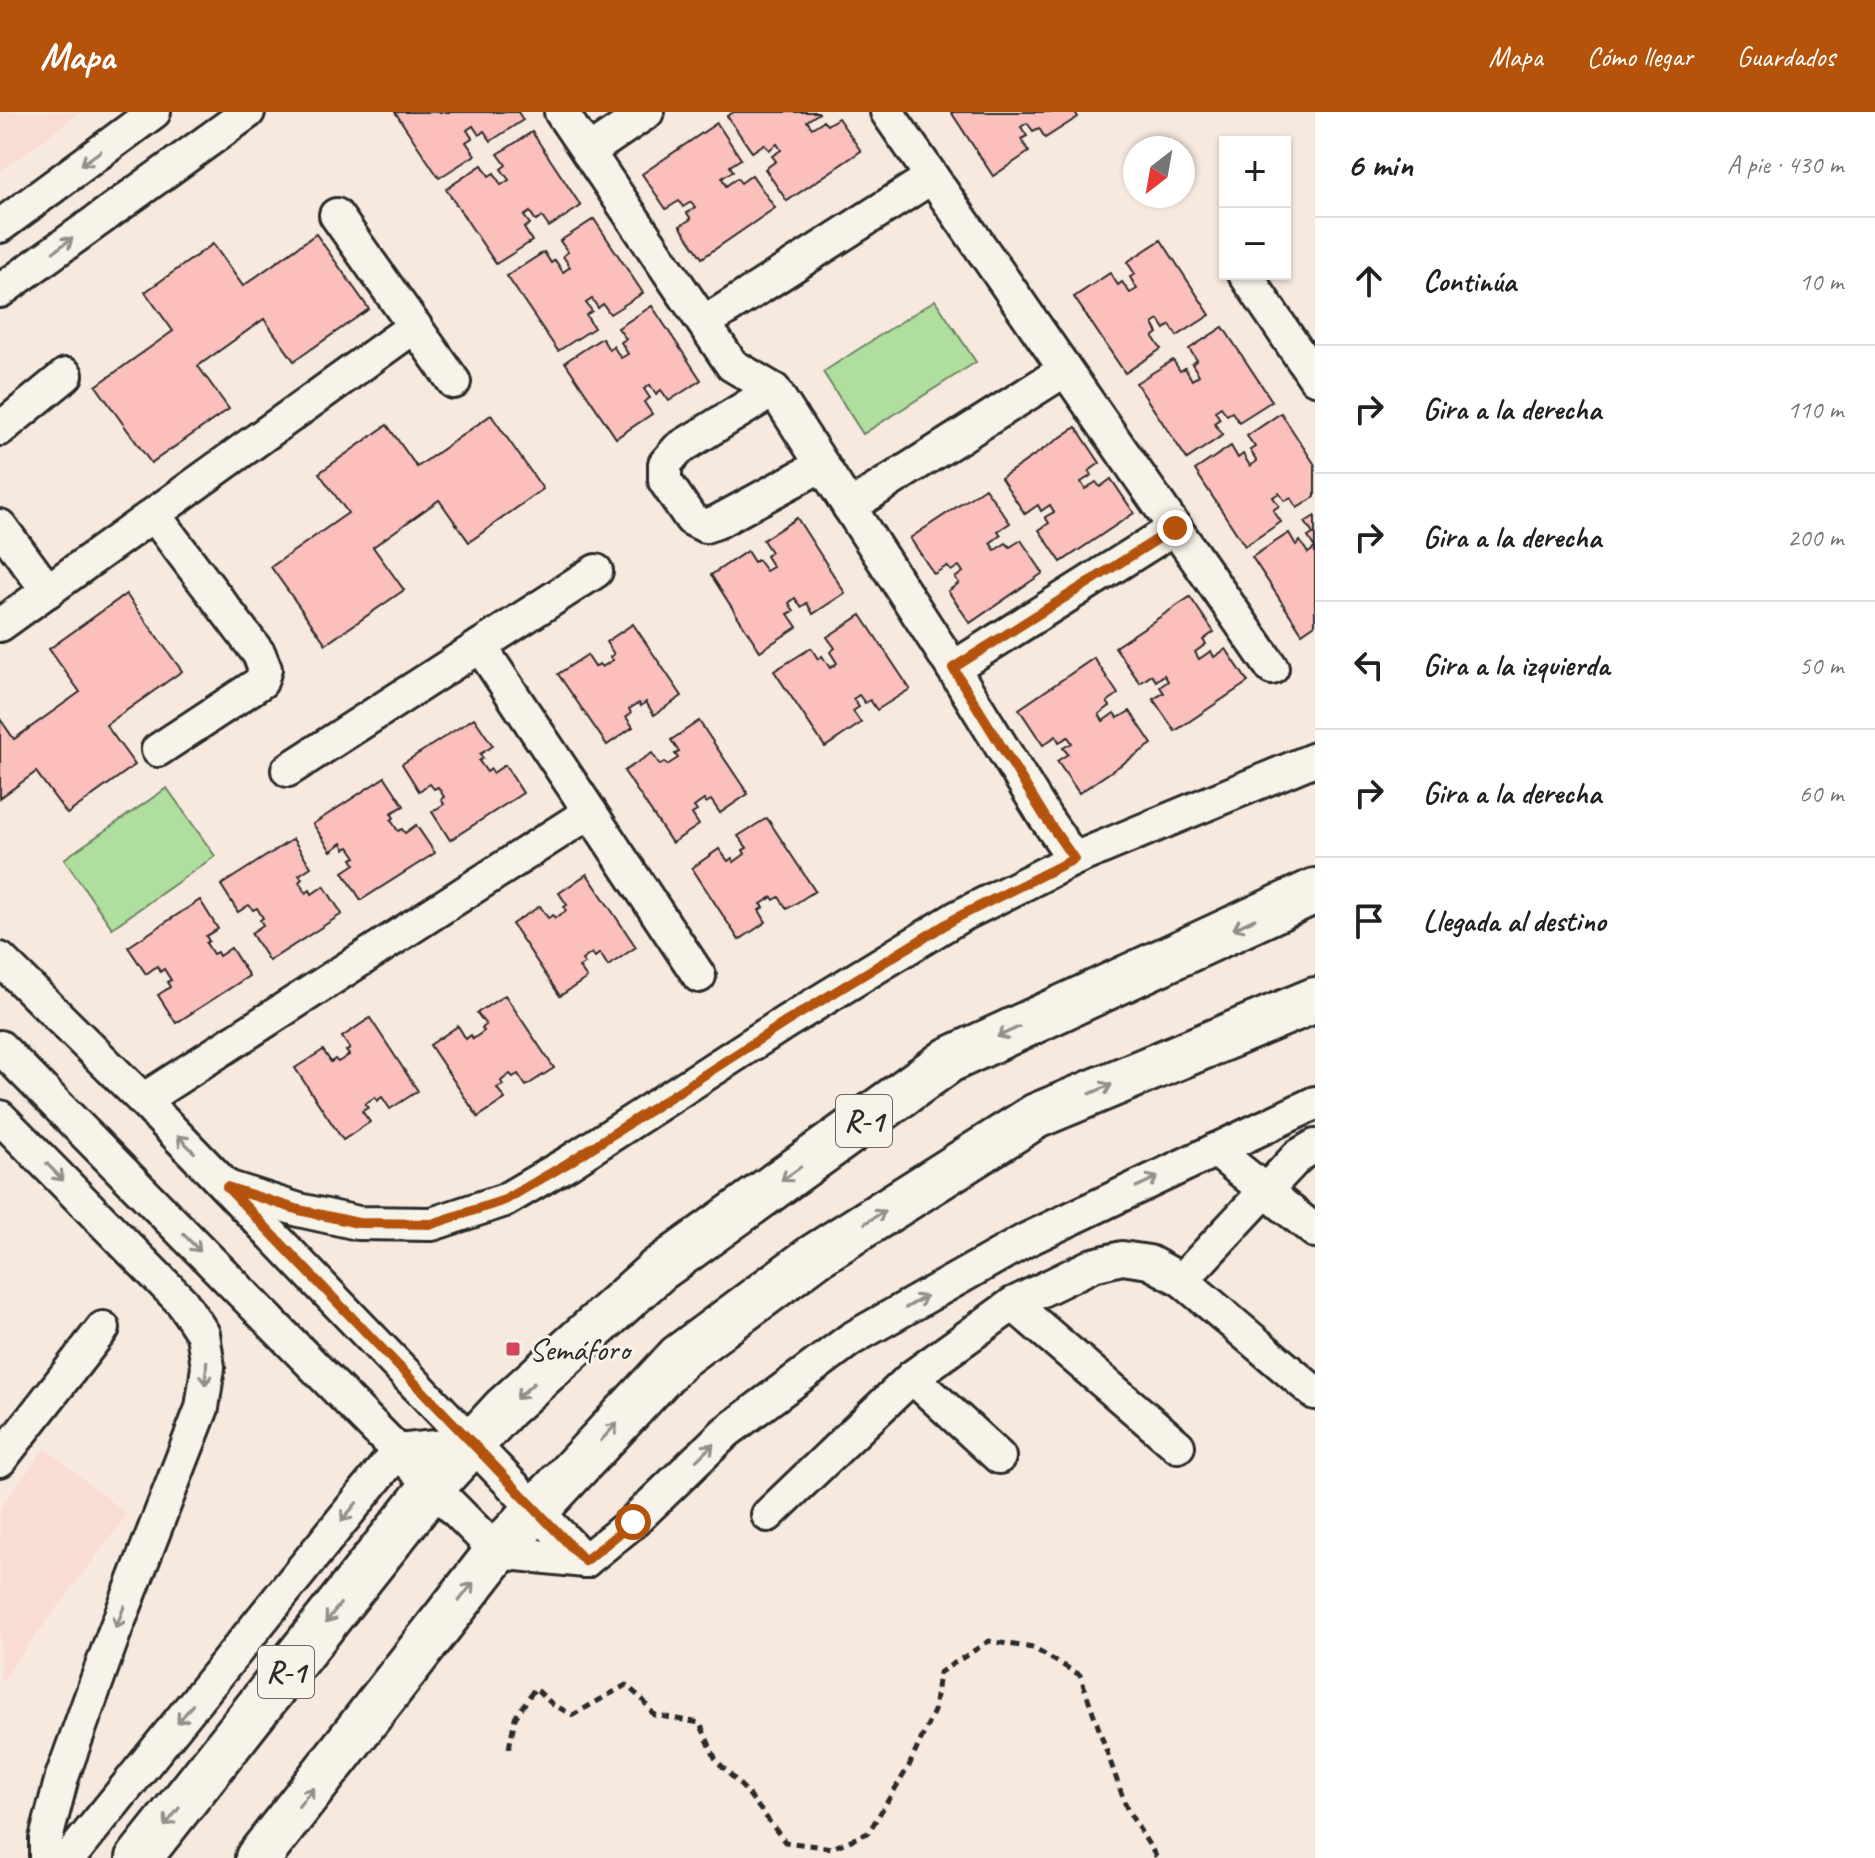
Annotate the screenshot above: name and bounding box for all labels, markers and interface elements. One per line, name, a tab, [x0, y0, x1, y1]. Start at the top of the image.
text: Mapa	[40, 33, 115, 80]
text: Mapa	[1488, 39, 1543, 74]
text: Cómo llegar	[1587, 39, 1693, 74]
text: Guardados	[1737, 39, 1835, 74]
north arrow	[1123, 136, 1195, 208]
map controls	[1219, 136, 1291, 280]
button: +	[1219, 136, 1291, 208]
text: 6 min	[1347, 143, 1413, 186]
text: A pie · 430 m	[1727, 148, 1843, 181]
one-way arrow	[80, 150, 102, 166]
button: −	[1219, 208, 1291, 280]
one-way arrow	[52, 237, 73, 254]
icon: ahead	[1347, 259, 1391, 303]
text: Continúa	[1423, 262, 1516, 300]
text: 10 m	[1799, 265, 1843, 298]
icon: right	[1347, 387, 1391, 431]
text: Gira a la derecha	[1423, 390, 1601, 428]
text: 110 m	[1787, 393, 1843, 426]
route end	[1157, 510, 1193, 546]
icon: right	[1347, 515, 1391, 559]
text: Gira a la derecha	[1423, 518, 1601, 556]
text: 200 m	[1787, 521, 1843, 554]
icon: left	[1347, 643, 1391, 687]
text: Gira a la izquierda	[1423, 646, 1609, 684]
text: 50 m	[1799, 649, 1843, 682]
icon: right	[1347, 771, 1391, 815]
text: Gira a la derecha	[1423, 774, 1601, 812]
text: 60 m	[1799, 777, 1843, 810]
icon: arrive	[1347, 899, 1391, 943]
text: Llegada al destino	[1423, 902, 1606, 940]
one-way arrow	[1232, 917, 1257, 932]
one-way arrow	[996, 1026, 1021, 1041]
one-way arrow	[1088, 1081, 1113, 1096]
road number: R-1	[836, 1095, 892, 1147]
one-way arrow	[176, 1134, 195, 1154]
one-way arrow	[45, 1162, 64, 1182]
one-way arrow	[781, 1165, 802, 1182]
one-way arrow	[1134, 1174, 1158, 1189]
one-way arrow	[864, 1209, 886, 1226]
one-way arrow	[182, 1233, 201, 1252]
one-way arrow	[904, 1294, 927, 1310]
place label: Semáforo	[529, 1329, 633, 1370]
marker: Semáforo	[504, 1340, 522, 1358]
one-way arrow	[198, 1359, 213, 1386]
one-way arrow	[515, 1381, 535, 1399]
one-way arrow	[600, 1423, 618, 1443]
one-way arrow	[695, 1443, 715, 1462]
one-way arrow	[340, 1501, 357, 1522]
route start	[615, 1504, 651, 1540]
one-way arrow	[457, 1582, 475, 1603]
one-way arrow	[324, 1602, 342, 1623]
one-way arrow	[112, 1604, 126, 1629]
road number: R-1	[258, 1646, 314, 1698]
one-way arrow	[177, 1703, 194, 1724]
one-way arrow	[297, 1787, 314, 1808]
one-way arrow	[163, 1806, 180, 1827]

